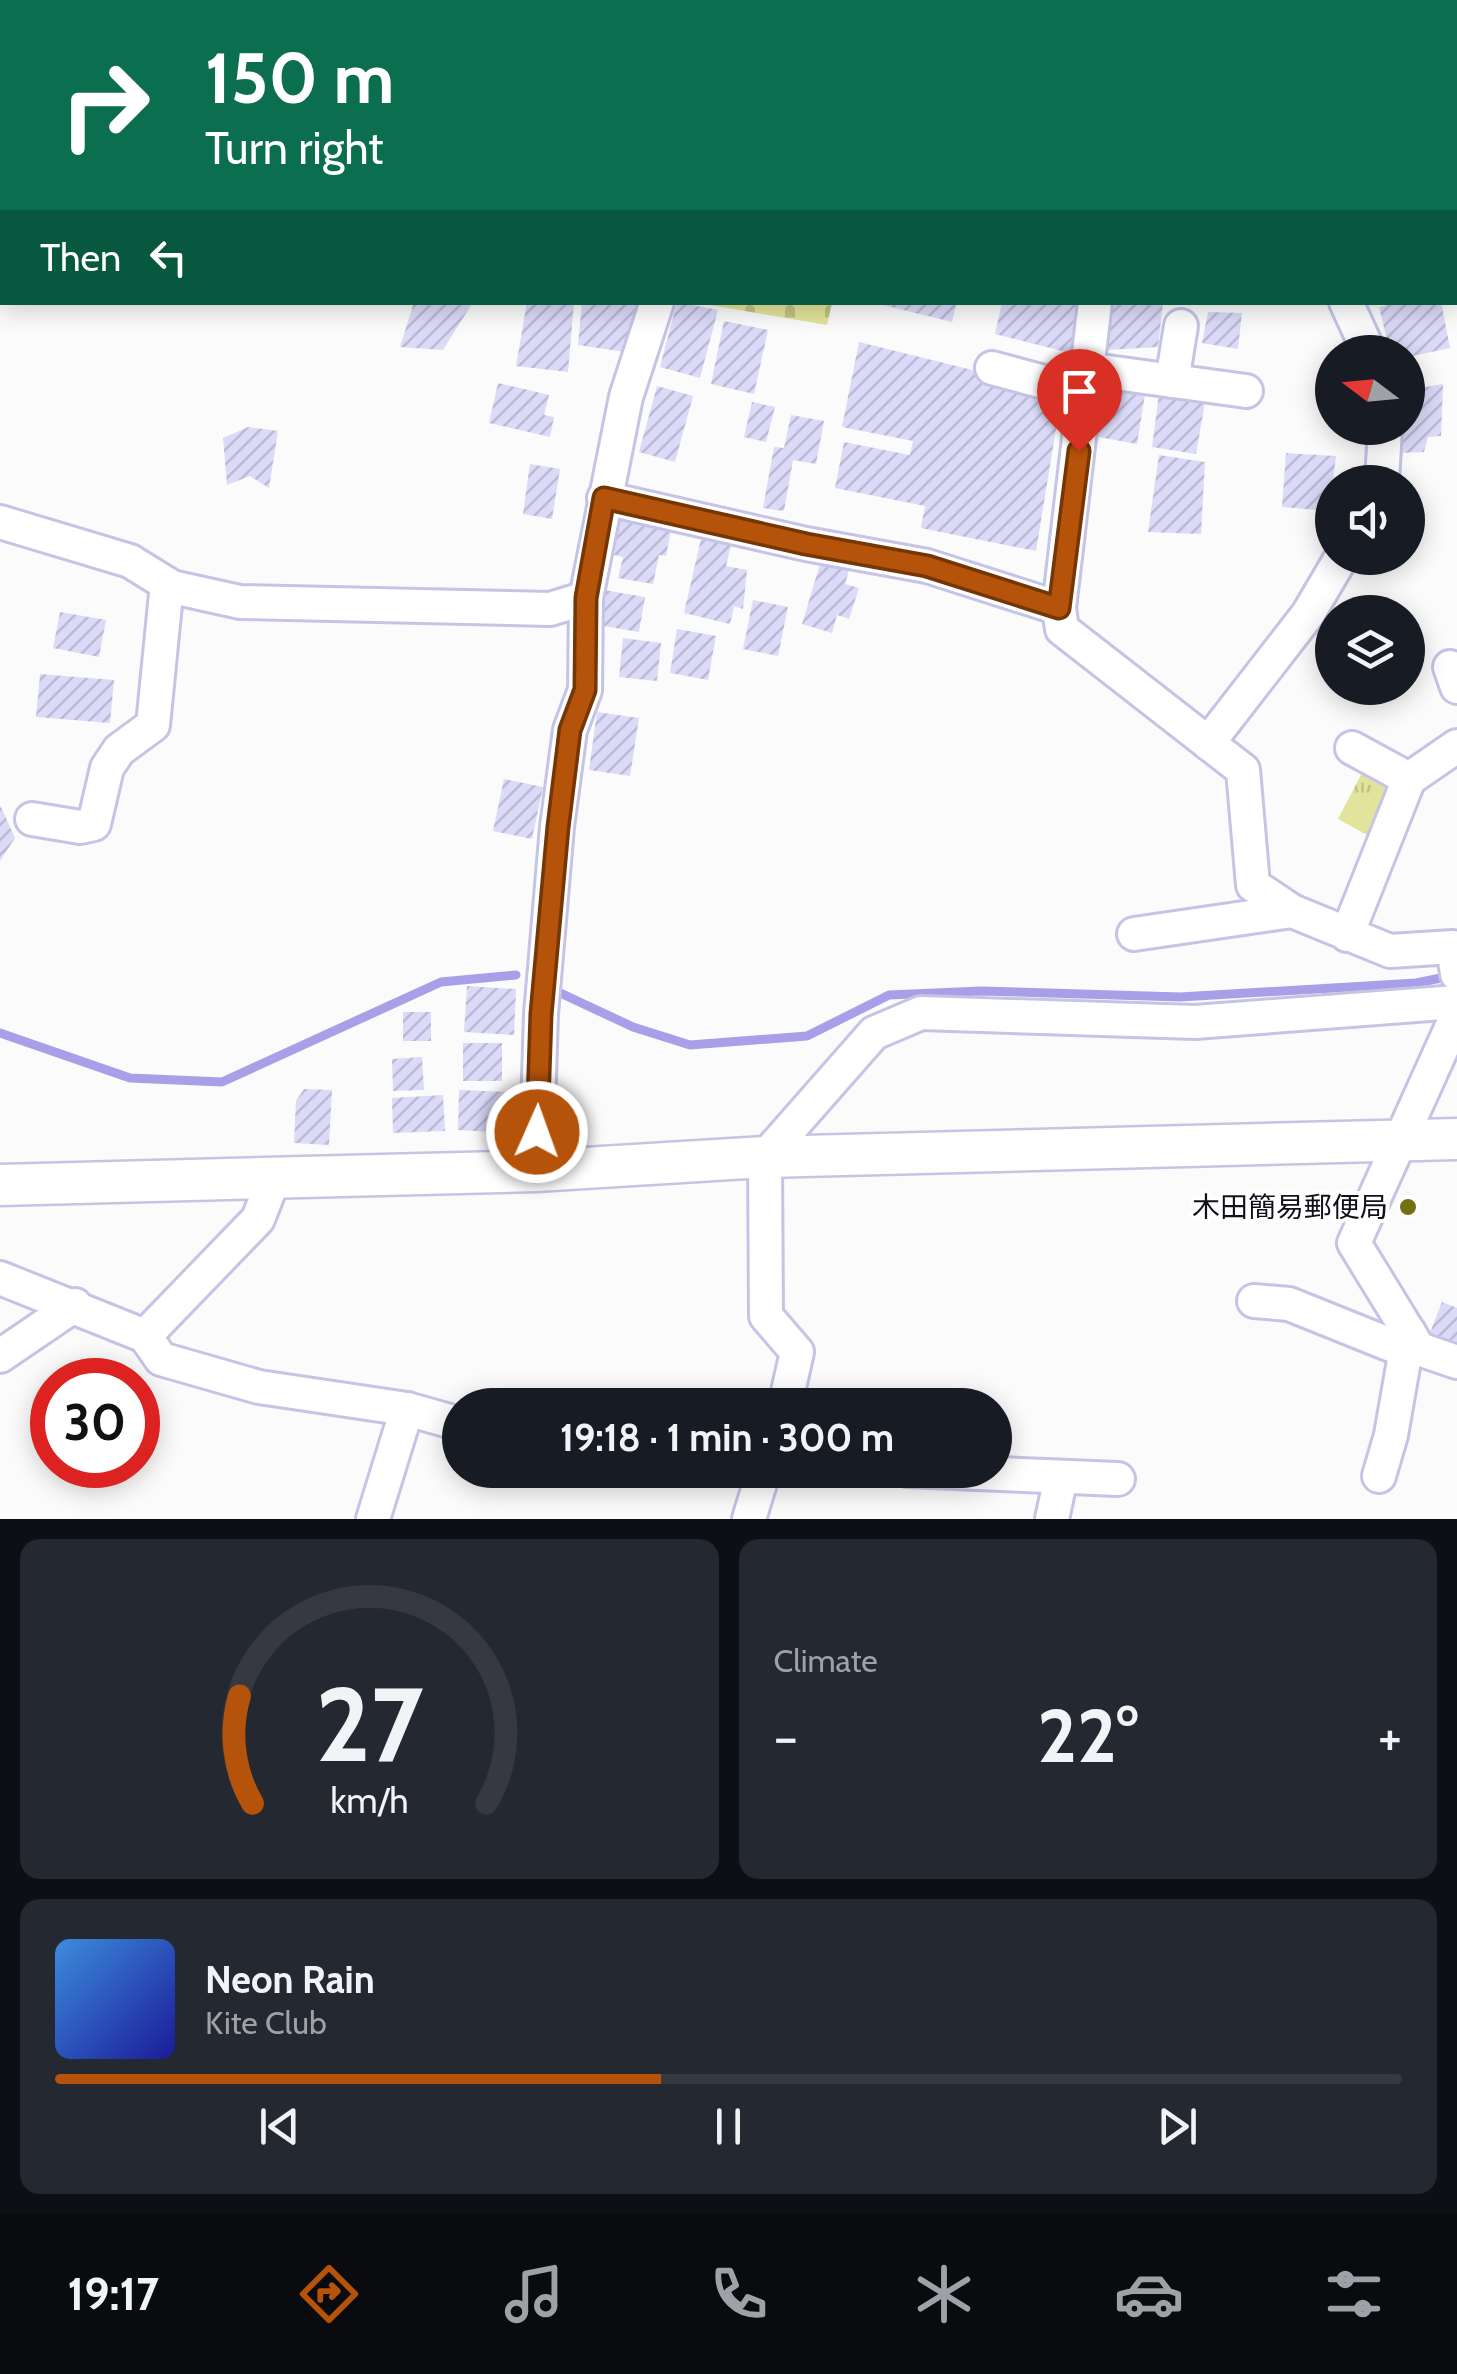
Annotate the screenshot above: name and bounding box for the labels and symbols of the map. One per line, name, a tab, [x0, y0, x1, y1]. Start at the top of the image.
north arrow	[1315, 335, 1425, 445]
pin	[1037, 349, 1122, 452]
position arrow	[485, 1080, 589, 1184]
place label: 木田簡易郵便局	[1192, 1190, 1388, 1224]
marker: 木田簡易郵便局	[1397, 1196, 1419, 1218]
speed limit sign: 30	[30, 1358, 160, 1488]

